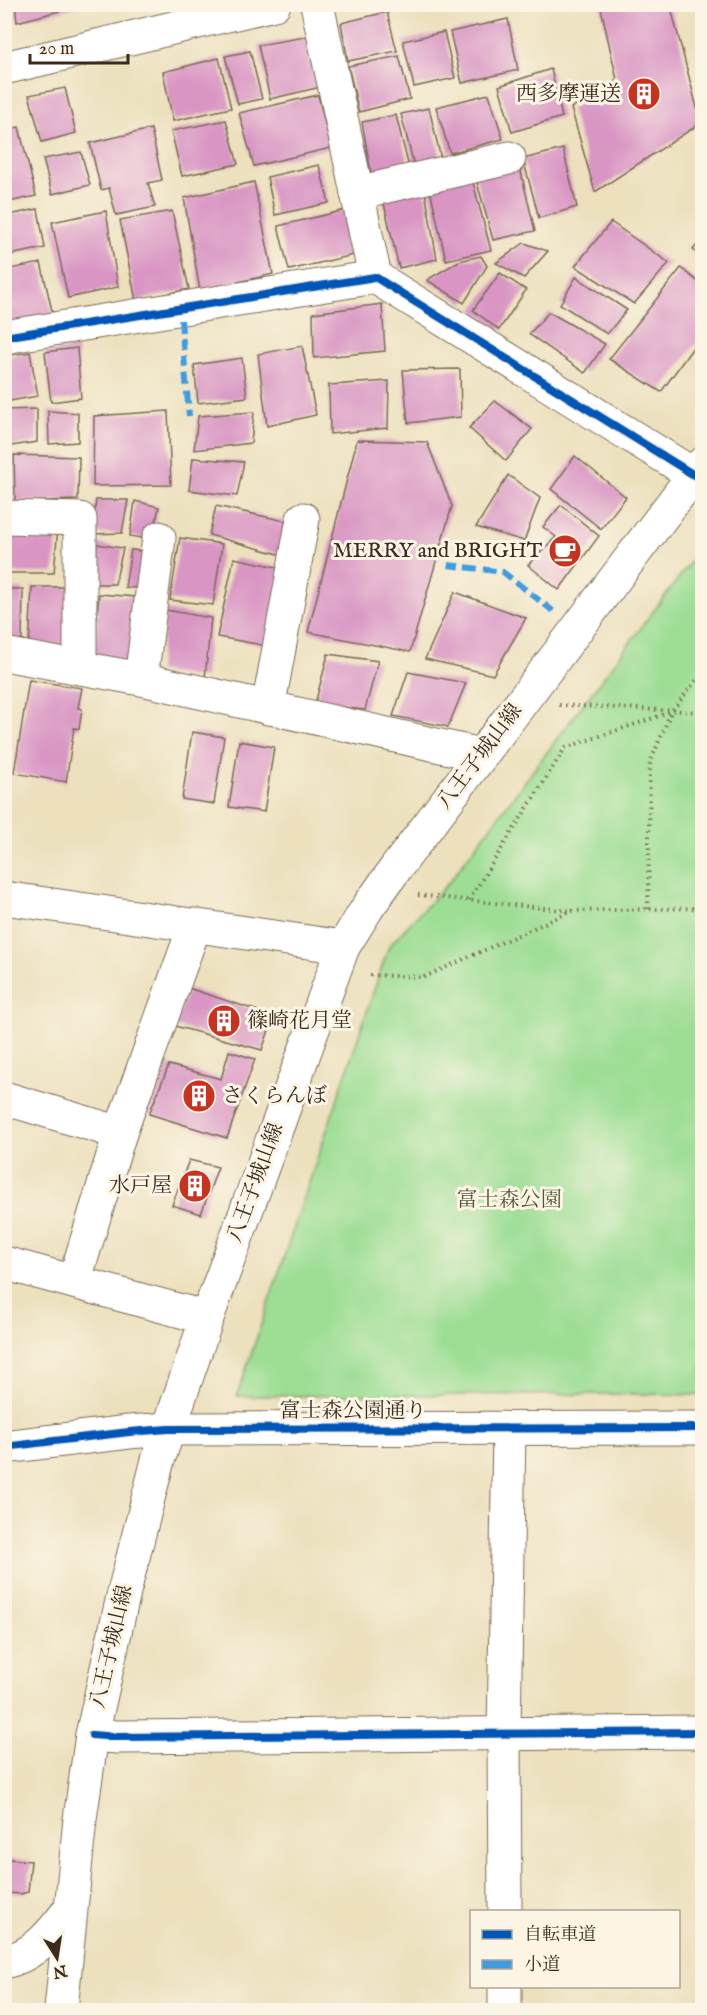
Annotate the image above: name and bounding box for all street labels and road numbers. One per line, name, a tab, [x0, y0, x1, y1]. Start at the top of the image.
street label: 八王子城山線	[431, 699, 529, 815]
street label: 八王子城山線	[222, 1119, 290, 1247]
street label: 富士森公園通り	[280, 1398, 427, 1425]
street label: 八王子城山線	[85, 1583, 139, 1711]

